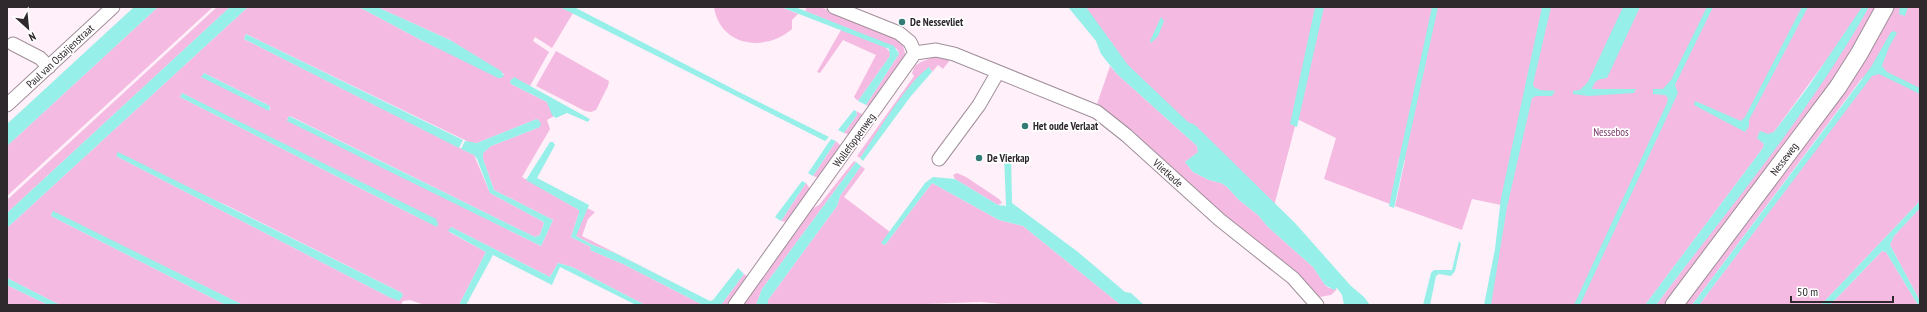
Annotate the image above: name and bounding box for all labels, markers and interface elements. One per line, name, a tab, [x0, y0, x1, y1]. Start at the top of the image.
north arrow	[8, 8, 48, 48]
place label: De Nessevliet	[910, 15, 964, 29]
marker: De Nessevliet	[897, 17, 907, 27]
street label: Paul van Ostaijenstraat	[23, 21, 97, 91]
text: N	[27, 29, 38, 45]
street label: Wollefoppenweg	[830, 110, 878, 170]
place label: Het oude Verlaat	[1033, 119, 1099, 133]
marker: Het oude Verlaat	[1020, 121, 1030, 131]
park label: Nessebos	[1593, 125, 1629, 139]
street label: Nesseweg	[1767, 139, 1801, 178]
place label: De Vierkap	[987, 151, 1030, 165]
marker: De Vierkap	[974, 153, 984, 163]
street label: Vlietkade	[1149, 155, 1186, 190]
scale bar	[1791, 278, 1893, 304]
text: 50 m	[1797, 284, 1818, 299]

